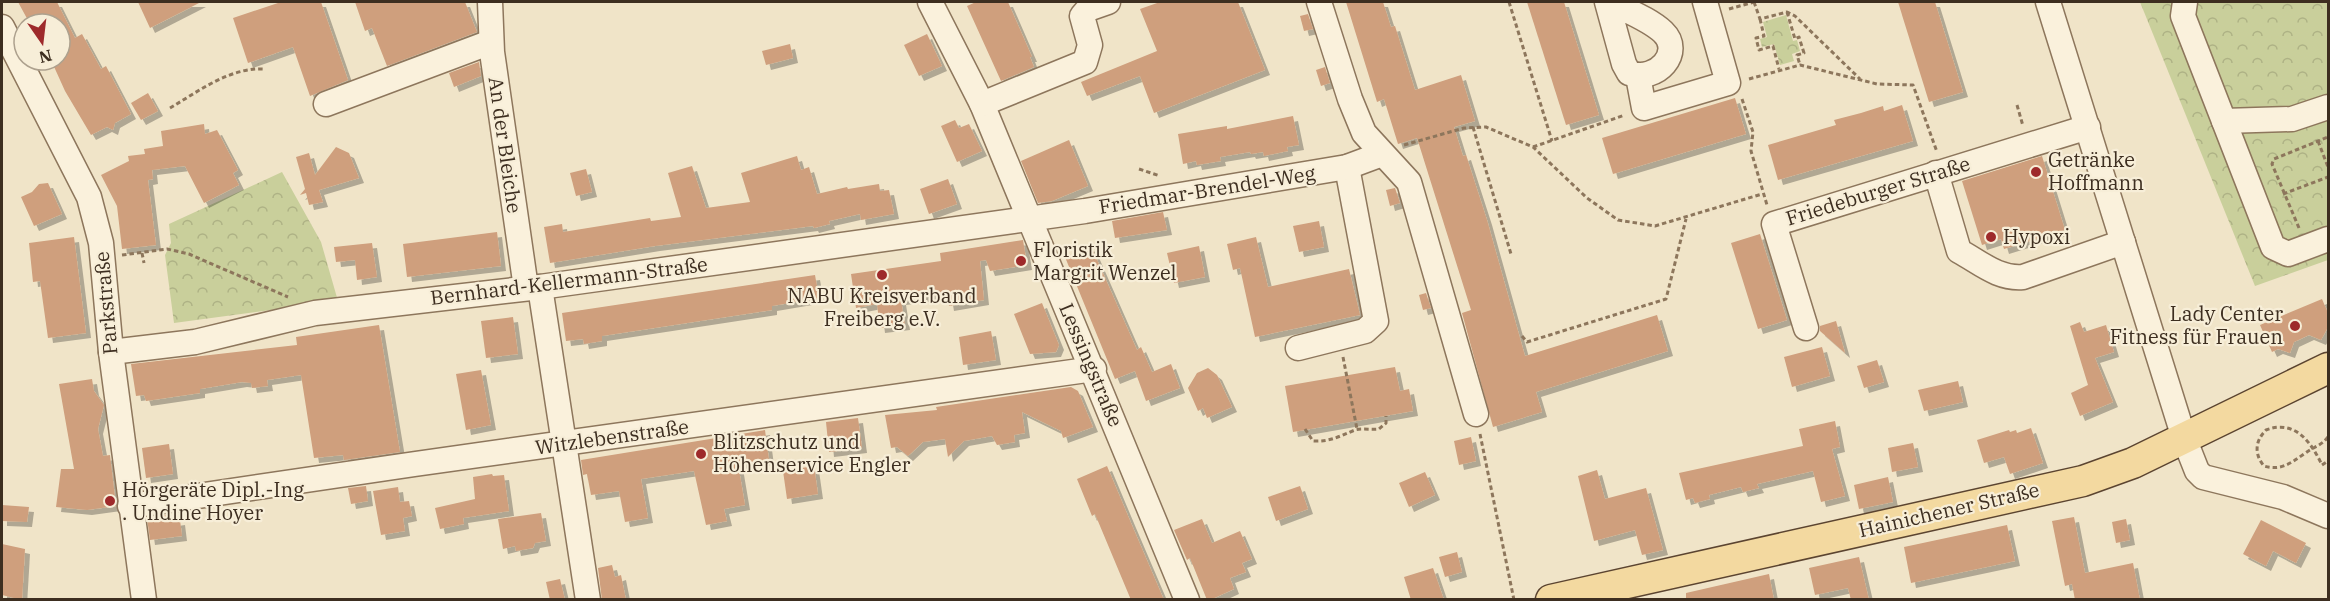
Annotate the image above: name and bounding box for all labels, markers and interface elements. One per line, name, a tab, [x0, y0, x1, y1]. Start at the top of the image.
north arrow	[12, 12, 72, 72]
text: N	[37, 45, 54, 68]
street label: An der Bleiche	[483, 75, 528, 215]
place label: Getränke Hoffmann	[2048, 146, 2144, 196]
street label: Friedeburger Straße	[1782, 150, 1973, 231]
street label: Friedmar-Brendel-Weg	[1097, 159, 1317, 220]
marker: Getränke Hoffmann	[2029, 165, 2043, 179]
place label: Hypoxi	[2003, 223, 2070, 250]
marker: Hypoxi	[1984, 230, 1998, 244]
place label: Floristik Margrit Wenzel	[1033, 236, 1177, 286]
street label: Parkstraße	[88, 250, 123, 356]
street label: Bernhard-Kellermann-Straße	[429, 250, 709, 311]
marker: Floristik Margrit Wenzel	[1014, 254, 1028, 268]
marker: NABU Kreisverband Freiberg e.V.	[875, 268, 889, 282]
place label: NABU Kreisverband Freiberg e.V.	[787, 282, 977, 332]
street label: Lessingstraße	[1053, 299, 1130, 431]
place label: Lady Center Fitness für Frauen	[2110, 300, 2283, 350]
marker: Lady Center Fitness für Frauen	[2288, 319, 2302, 333]
street label: Witzlebenstraße	[533, 412, 691, 461]
place label: Blitzschutz und Höhenservice Engler	[713, 428, 911, 478]
marker: Blitzschutz und Höhenservice Engler	[694, 447, 708, 461]
place label: Hörgeräte Dipl.-Ing . Undine Hoyer	[122, 476, 304, 526]
street label: Hainichener Straße	[1856, 476, 2042, 543]
marker: Hörgeräte Dipl.-Ing . Undine Hoyer	[103, 494, 117, 508]

